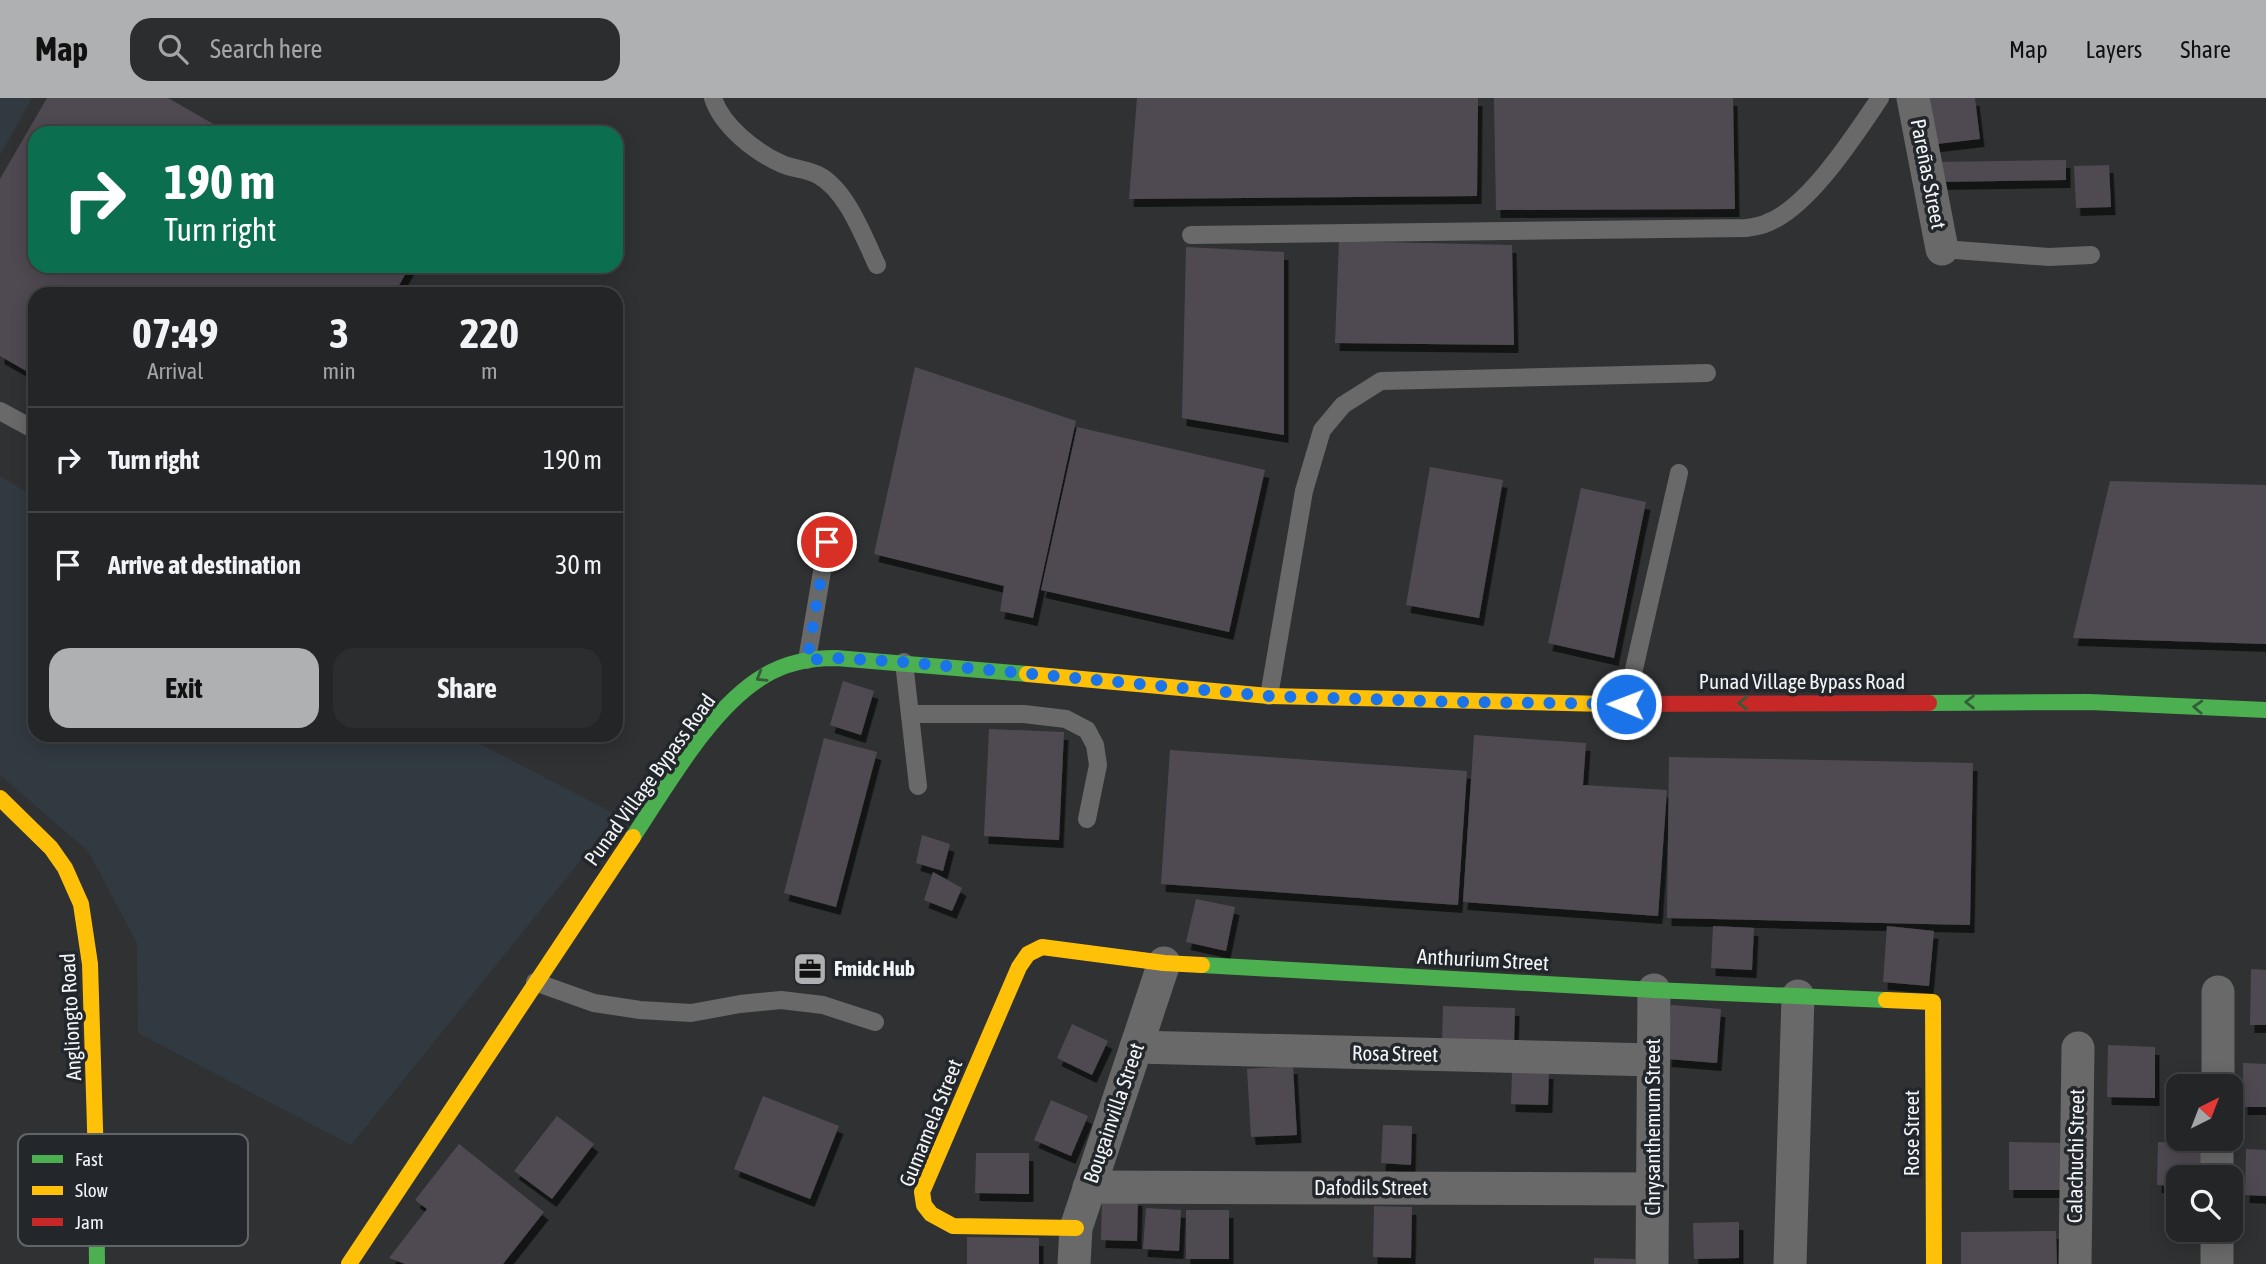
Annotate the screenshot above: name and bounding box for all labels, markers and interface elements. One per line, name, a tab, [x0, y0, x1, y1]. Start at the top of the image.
search box	[130, 18, 620, 81]
text: Map	[35, 30, 88, 68]
icon: search	[154, 30, 192, 68]
text: Search here	[210, 34, 322, 64]
text: Map	[2009, 36, 2048, 63]
text: Layers	[2086, 36, 2142, 63]
text: Share	[2180, 36, 2231, 63]
street label: Pareñas Street	[1907, 117, 1951, 231]
text: 190 m	[164, 153, 275, 209]
icon: right	[49, 154, 140, 245]
text: Turn right	[164, 211, 277, 248]
text: 07:49	[132, 309, 219, 357]
text: 3	[329, 309, 349, 357]
text: 220	[460, 309, 519, 357]
text: Arrival	[147, 358, 203, 384]
text: min	[323, 358, 356, 384]
text: m	[481, 358, 498, 384]
icon: right	[49, 441, 87, 479]
text: Turn right	[108, 445, 199, 475]
text: 190 m	[543, 445, 602, 475]
pin	[797, 512, 857, 572]
icon: arrive	[808, 523, 846, 561]
icon: arrive	[49, 546, 87, 584]
text: Arrive at destination	[108, 550, 301, 580]
text: 30 m	[555, 550, 602, 580]
button: Exit	[49, 648, 319, 728]
button: Share	[333, 648, 602, 728]
position arrow	[1589, 667, 1663, 741]
one-way arrow	[756, 668, 769, 681]
street label: Punad Village Bypass Road	[1699, 669, 1905, 693]
street label: Punad Village Bypass Road	[579, 689, 720, 870]
one-way arrow	[1965, 694, 1975, 710]
one-way arrow	[1737, 695, 1748, 711]
one-way arrow	[2192, 699, 2203, 714]
street label: Anthurium Street	[1416, 944, 1550, 974]
office icon: Fmidc Hub	[791, 950, 829, 988]
street label: Angliongto Road	[55, 953, 85, 1081]
place label: Fmidc Hub	[834, 956, 915, 980]
street label: Bougainvilla Street	[1078, 1039, 1148, 1186]
street label: Chrysanthemum Street	[1640, 1039, 1664, 1215]
street label: Rosa Street	[1352, 1040, 1438, 1066]
street label: Gumamela Street	[894, 1056, 967, 1190]
north arrow	[2166, 1074, 2244, 1152]
map controls	[2166, 1074, 2243, 1242]
street label: Calachuchi Street	[2062, 1089, 2088, 1223]
street label: Rose Street	[1899, 1090, 1923, 1176]
legend	[18, 1134, 248, 1246]
text: Fast	[75, 1148, 103, 1170]
button: search	[2166, 1165, 2243, 1242]
street label: Dafodils Street	[1314, 1175, 1428, 1199]
text: Slow	[75, 1179, 109, 1201]
text: Jam	[75, 1211, 104, 1233]

